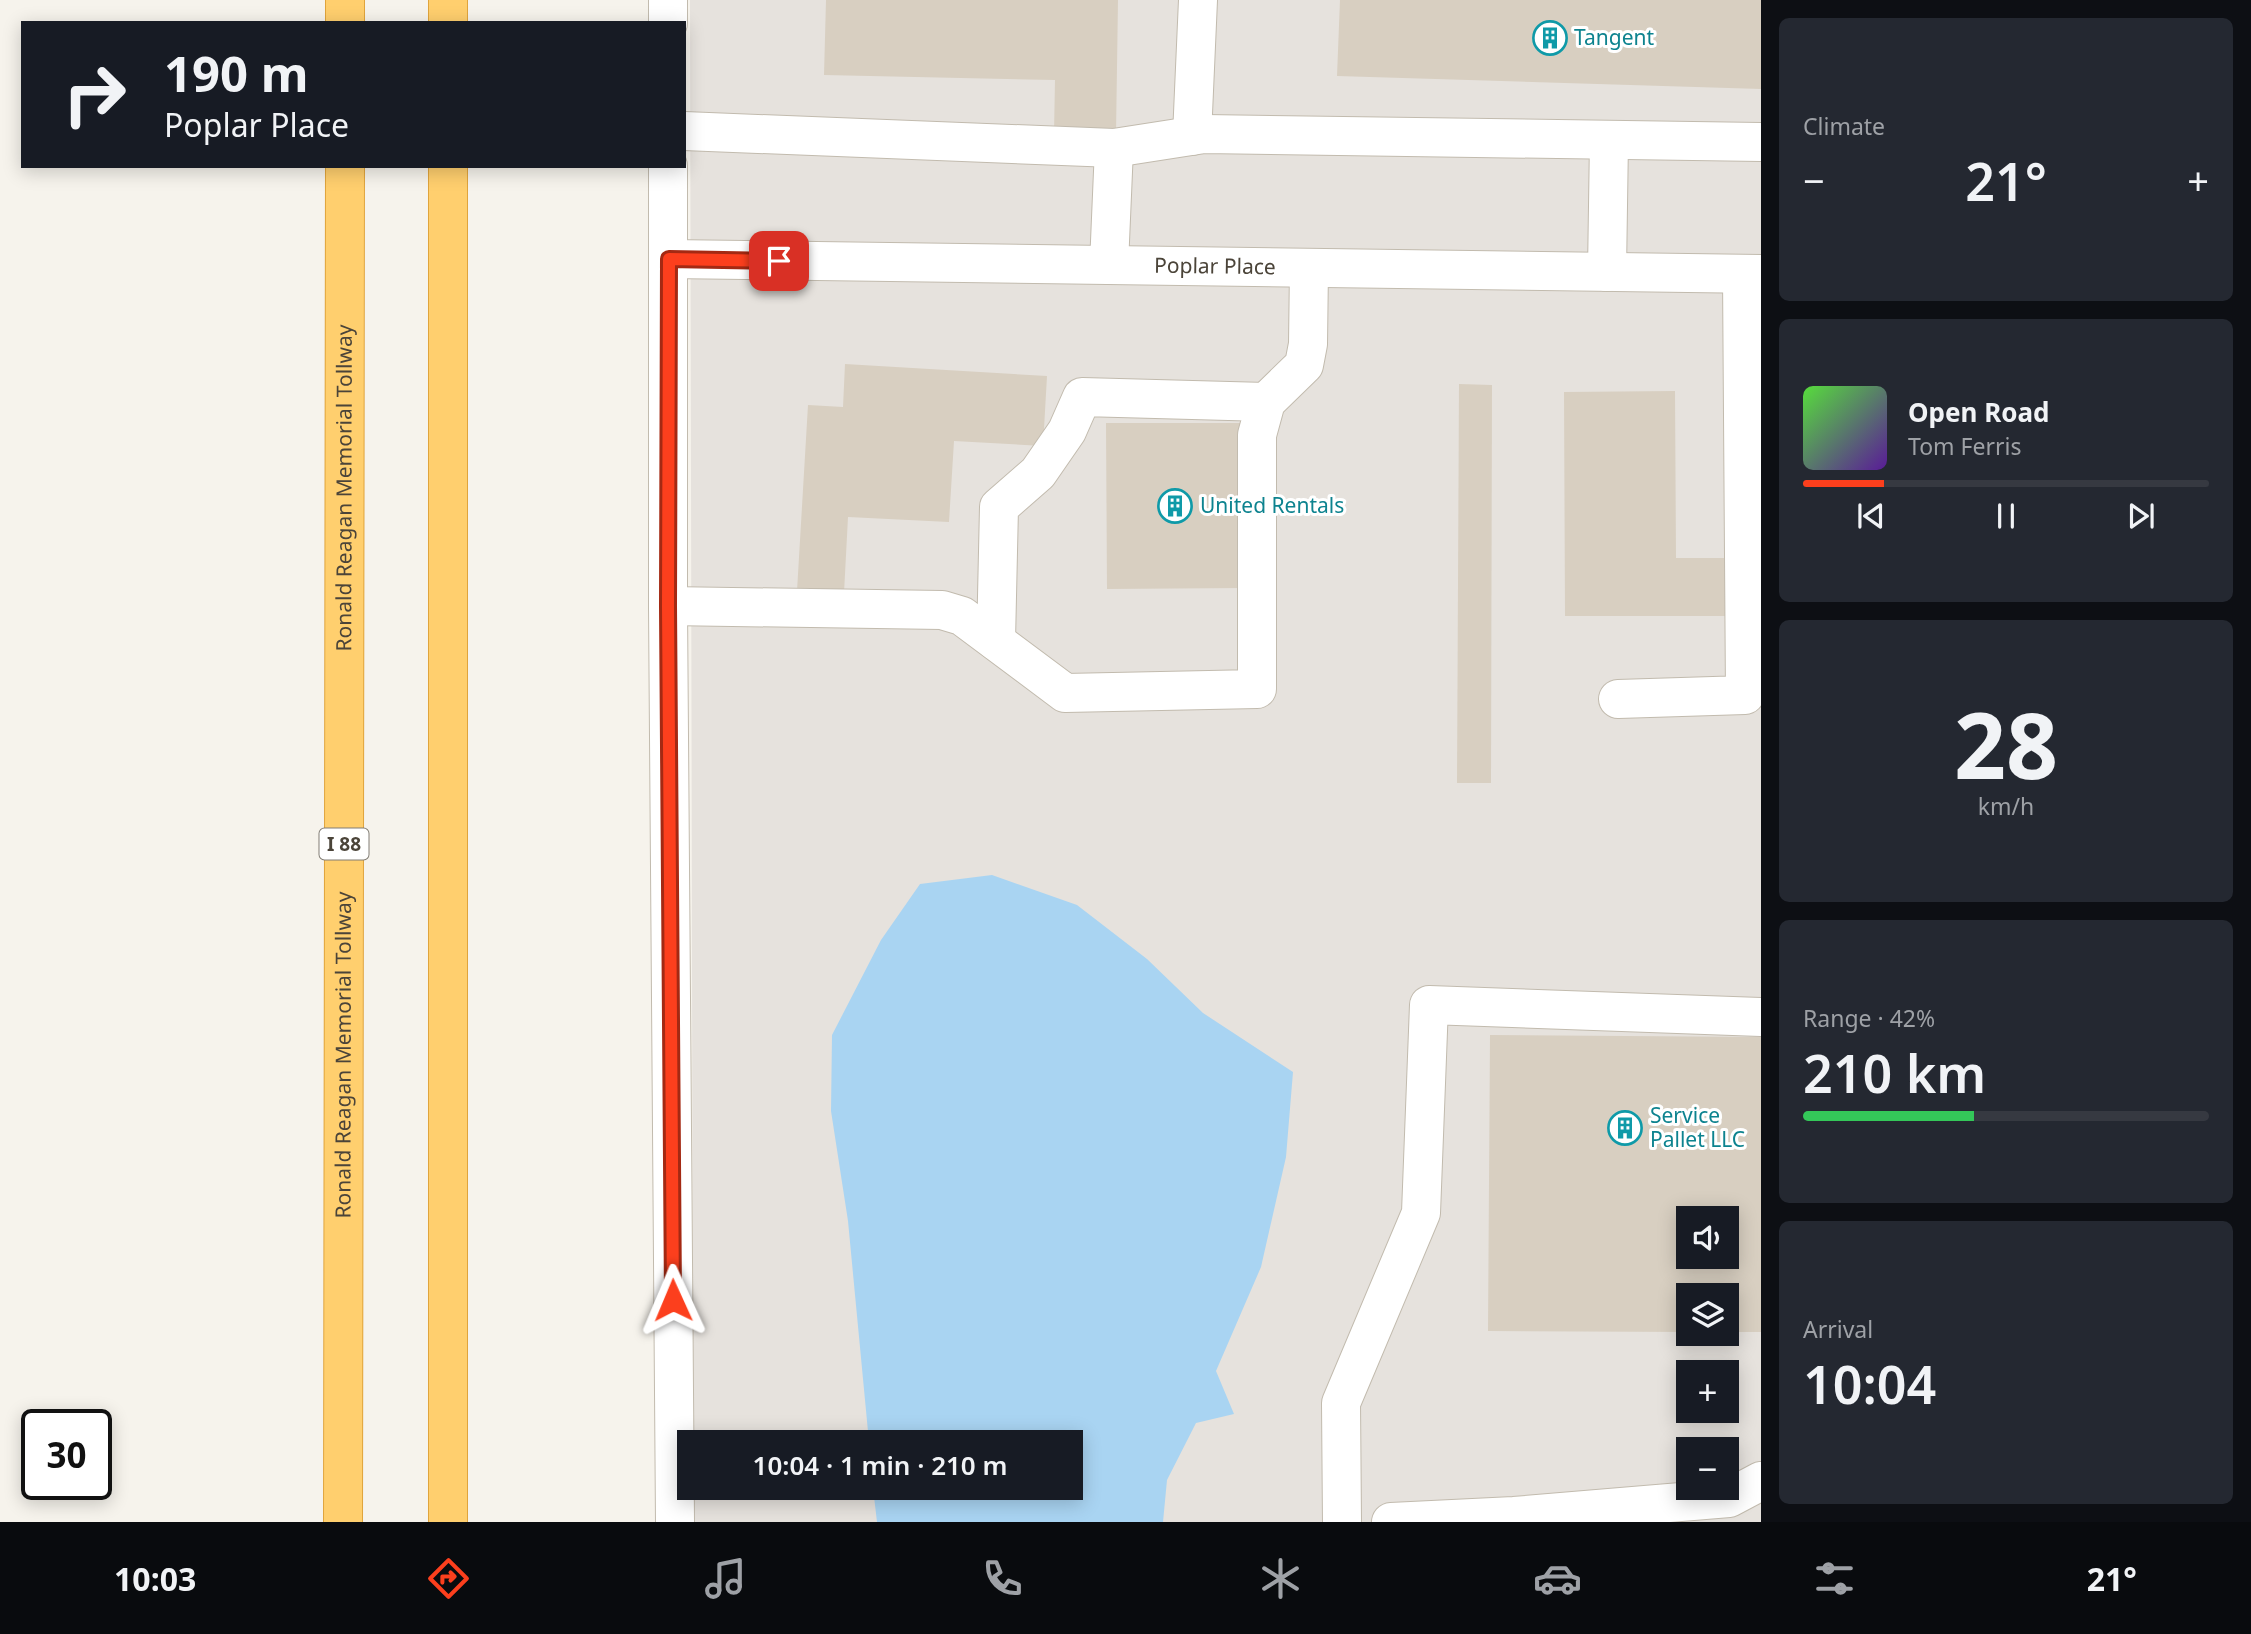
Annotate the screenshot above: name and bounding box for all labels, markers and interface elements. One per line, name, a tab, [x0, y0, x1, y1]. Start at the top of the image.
building icon: Tangent	[1531, 19, 1569, 57]
place label: Tangent	[1574, 23, 1654, 51]
text: 190 m	[164, 40, 309, 106]
icon: right	[49, 49, 140, 140]
text: Poplar Place	[164, 103, 349, 146]
text: Climate	[1803, 110, 1885, 142]
text: 21°	[1965, 145, 2047, 216]
text: −	[1803, 154, 1825, 206]
text: +	[2187, 154, 2209, 206]
pin	[749, 231, 809, 291]
icon: arrive	[760, 242, 798, 280]
street label: Poplar Place	[1154, 251, 1276, 280]
street label: Ronald Reagan Memorial Tollway	[329, 324, 358, 652]
text: Open Road	[1908, 394, 2050, 430]
text: Tom Ferris	[1908, 430, 2021, 462]
building icon: United Rentals	[1156, 487, 1194, 525]
place label: United Rentals	[1200, 491, 1344, 519]
icon: previous	[1852, 497, 1890, 535]
icon: pause	[1987, 497, 2025, 535]
icon: next	[2122, 497, 2160, 535]
text: 28	[1954, 682, 2058, 806]
text: km/h	[1978, 790, 2034, 822]
road number: I 88	[320, 828, 368, 860]
street label: Ronald Reagan Memorial Tollway	[328, 891, 357, 1219]
text: Range · 42%	[1803, 1002, 1935, 1034]
text: 210 km	[1803, 1037, 1986, 1108]
place label: Service Pallet LLC	[1650, 1101, 1745, 1153]
building icon: Service Pallet LLC	[1606, 1109, 1644, 1147]
map controls	[1676, 1206, 1739, 1500]
button: sound	[1676, 1206, 1739, 1269]
position arrow	[636, 1263, 710, 1337]
button: layers	[1676, 1283, 1739, 1346]
text: Arrival	[1803, 1313, 1873, 1345]
text: 10:04	[1803, 1348, 1936, 1419]
button: +	[1676, 1360, 1739, 1423]
speed limit sign: 30	[21, 1409, 112, 1500]
button: −	[1676, 1437, 1739, 1500]
text: 10:04 · 1 min · 210 m	[753, 1447, 1007, 1483]
icon: directions	[424, 1554, 473, 1603]
icon: music	[701, 1554, 750, 1603]
icon: phone	[978, 1554, 1027, 1603]
icon: climate	[1256, 1554, 1305, 1603]
icon: car	[1533, 1554, 1582, 1603]
icon: filters	[1810, 1554, 1859, 1603]
text: 10:03	[114, 1557, 196, 1600]
text: 21°	[2087, 1557, 2137, 1600]

